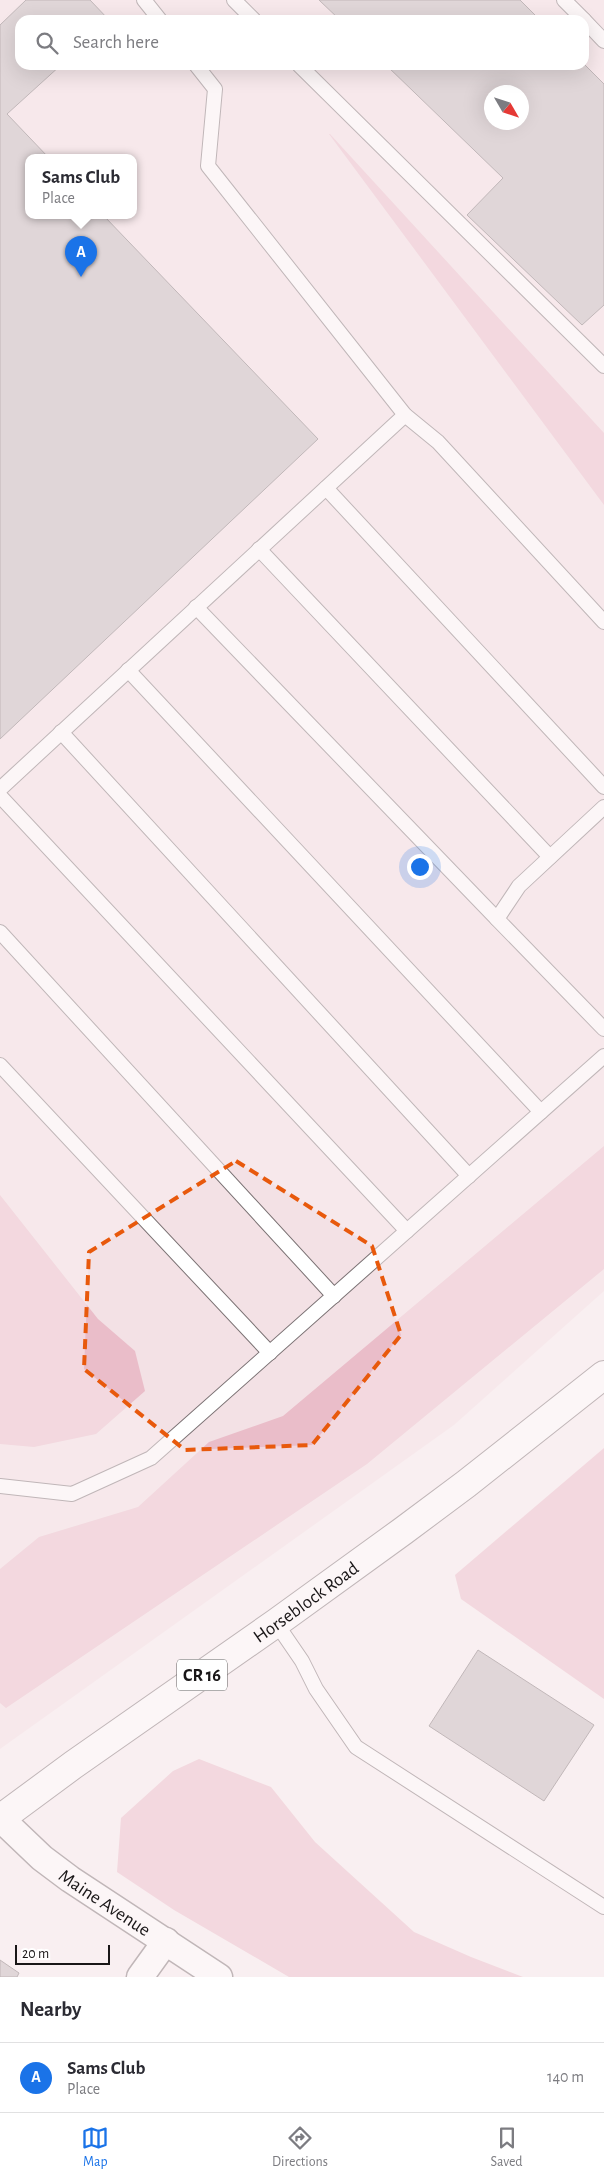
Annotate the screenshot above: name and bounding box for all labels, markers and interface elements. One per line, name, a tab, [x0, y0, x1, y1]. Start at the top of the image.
search box	[15, 15, 589, 70]
icon: search	[33, 29, 61, 57]
text: Search here	[73, 33, 159, 52]
north arrow	[484, 85, 529, 130]
popup	[25, 154, 137, 219]
text: Sams Club	[42, 168, 120, 187]
text: Place	[42, 190, 75, 206]
pin: A	[65, 236, 97, 277]
your location	[407, 854, 433, 880]
street label: Horseblock Road	[250, 1559, 363, 1647]
road number: CR 16	[177, 1660, 227, 1690]
street label: Maine Avenue	[55, 1866, 153, 1940]
scale bar	[15, 1942, 110, 1965]
text: 20 m	[22, 1947, 49, 1961]
text: Nearby	[20, 1999, 81, 2020]
text: Sams Club	[67, 2059, 145, 2078]
text: A	[31, 2069, 41, 2085]
text: 140 m	[547, 2069, 584, 2085]
text: Place	[67, 2081, 100, 2097]
tab: Map	[81, 2124, 109, 2171]
tab: Directions	[272, 2124, 328, 2171]
tab: Saved	[491, 2124, 523, 2171]

